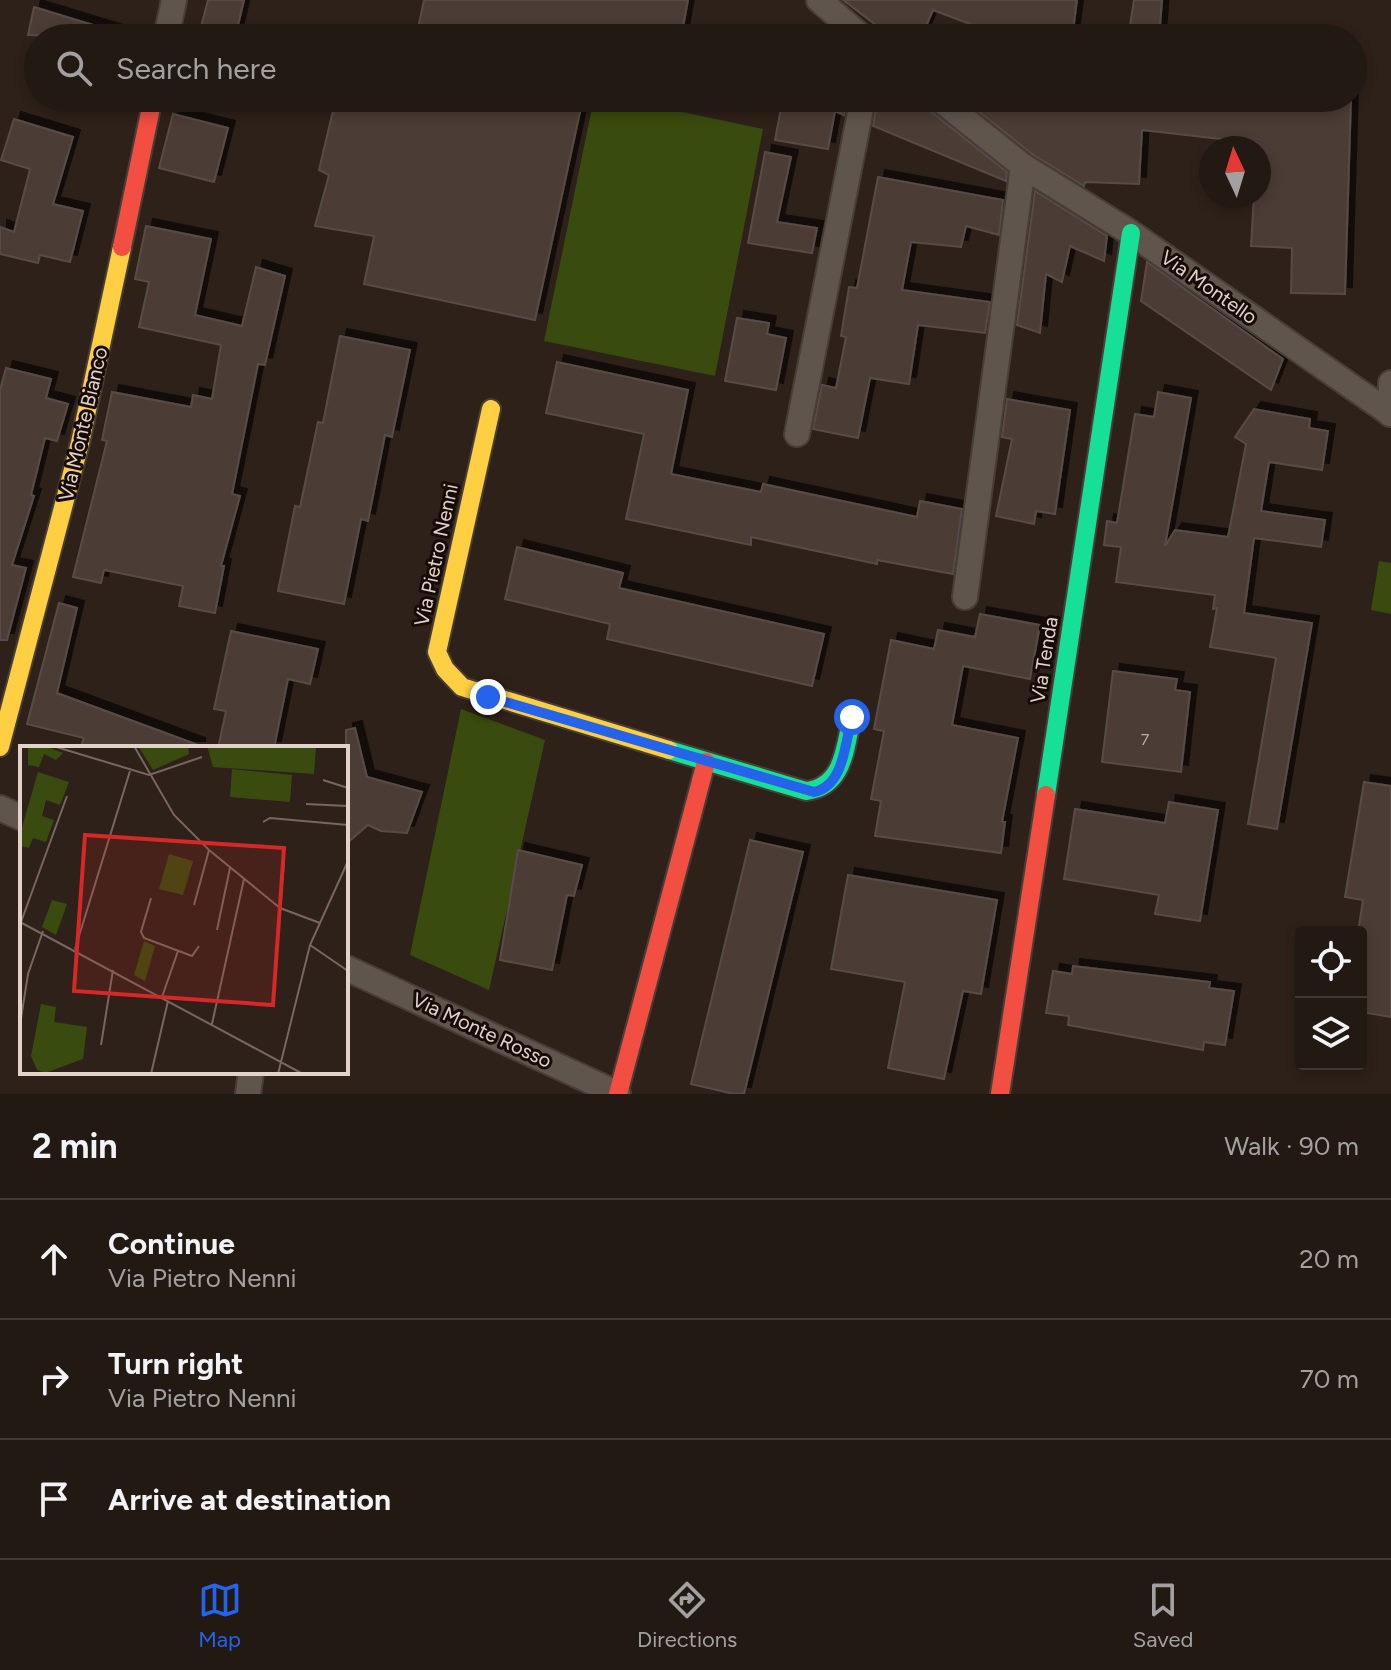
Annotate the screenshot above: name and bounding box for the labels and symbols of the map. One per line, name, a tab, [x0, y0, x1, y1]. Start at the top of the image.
north arrow	[1199, 136, 1271, 208]
street label: Via Montello	[1156, 245, 1262, 329]
street label: Via Monte Bianco	[54, 345, 112, 503]
street label: Via Pietro Nenni	[409, 482, 463, 628]
street label: Via Tenda	[1025, 615, 1063, 705]
route end	[470, 679, 506, 715]
route start	[834, 699, 870, 735]
house number: 7	[1141, 730, 1150, 749]
inset map	[20, 746, 348, 1074]
street label: Via Monte Rosso	[408, 987, 556, 1073]

